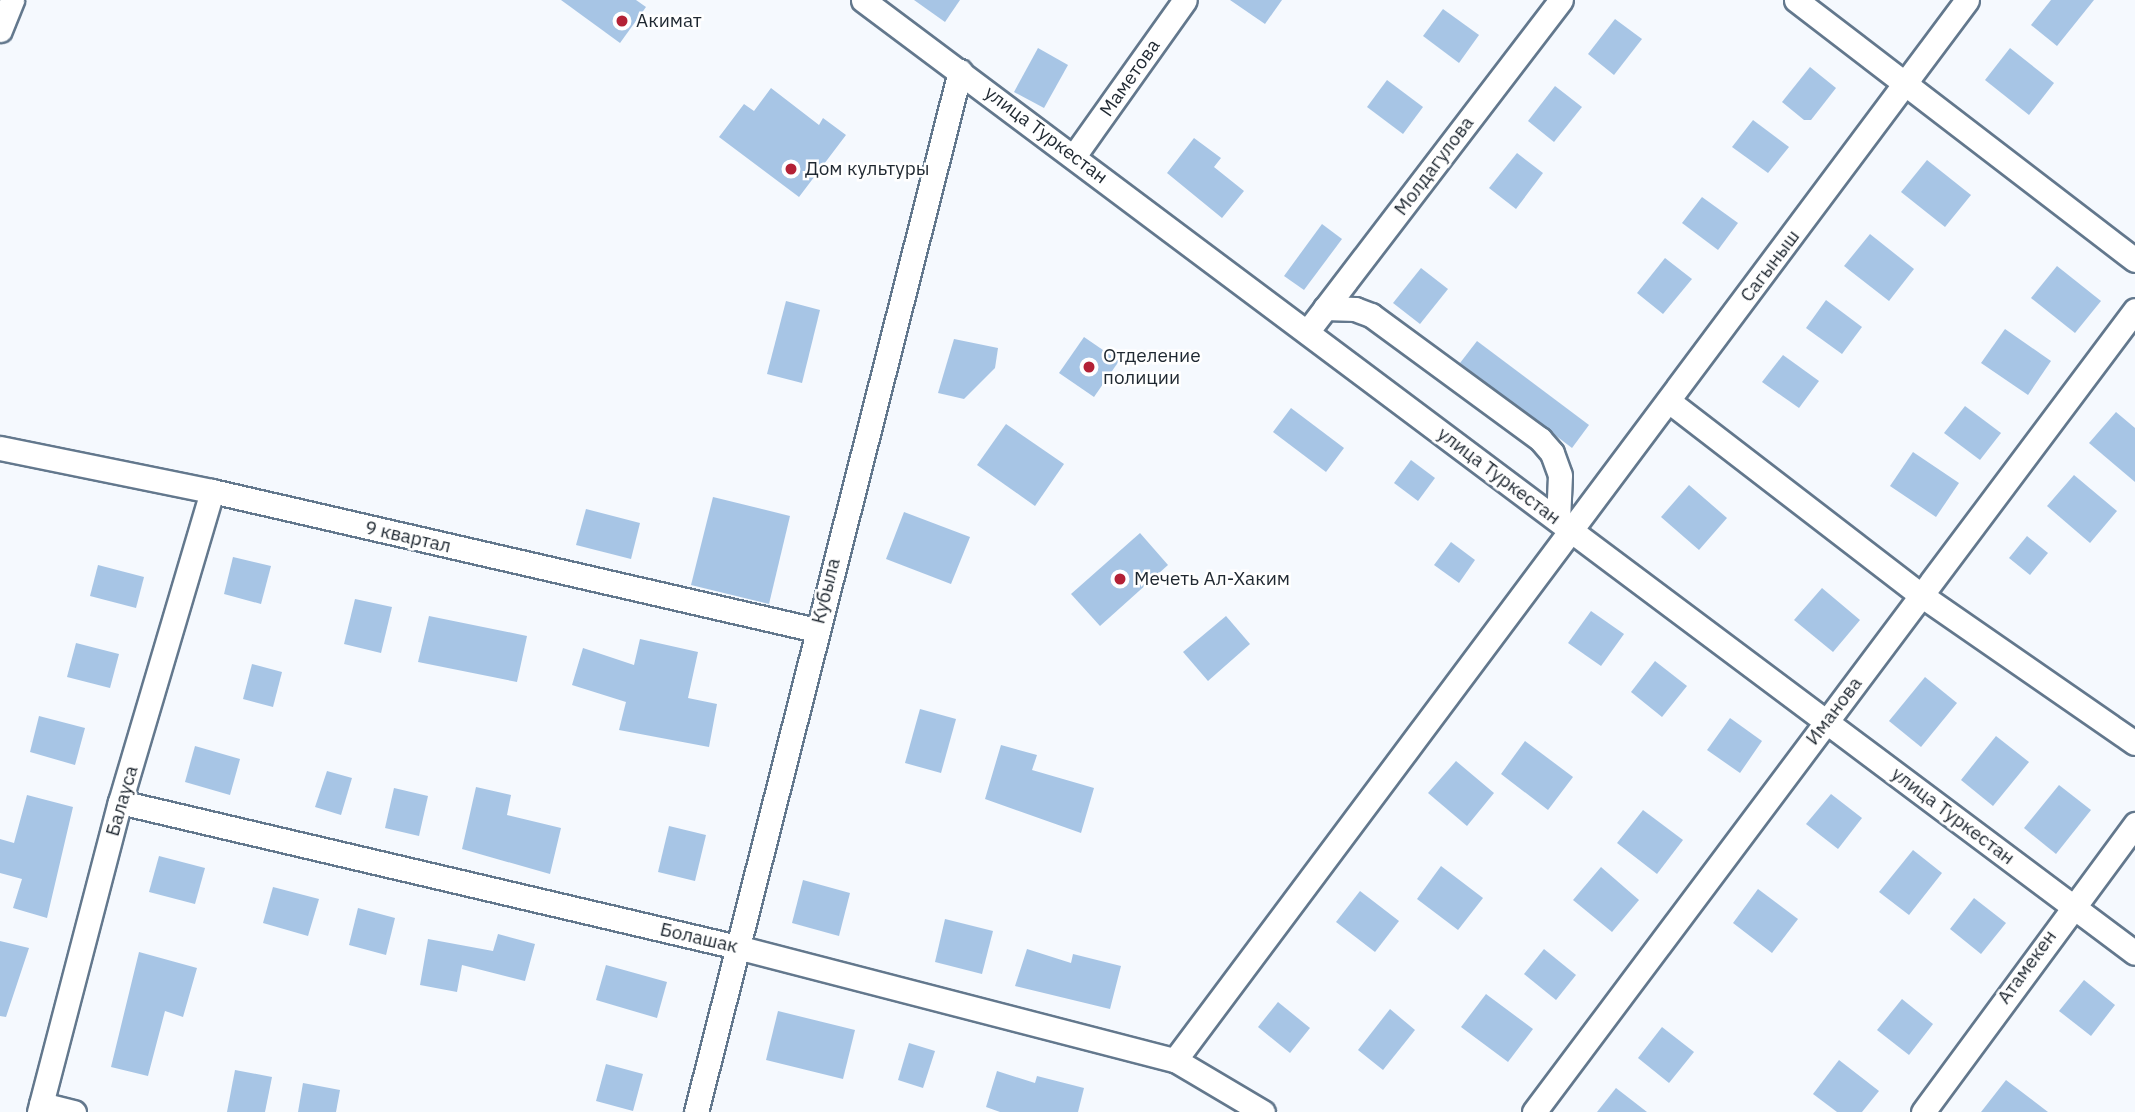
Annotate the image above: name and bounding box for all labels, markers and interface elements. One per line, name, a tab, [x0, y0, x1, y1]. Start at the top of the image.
place label: Акимат	[636, 10, 702, 32]
marker: Акимат	[614, 13, 630, 29]
street label: Маметова	[1095, 35, 1165, 121]
street label: улица Туркестан	[980, 81, 1112, 189]
street label: Молдагулова	[1389, 112, 1479, 220]
place label: Дом культуры	[805, 158, 930, 180]
marker: Дом культуры	[783, 161, 799, 177]
street label: Сагыныш	[1736, 226, 1804, 306]
place label: Отделение полиции	[1103, 345, 1201, 389]
marker: Отделение полиции	[1081, 359, 1097, 375]
street label: улица Туркестан	[1433, 422, 1565, 530]
street label: 9 квартал	[363, 516, 453, 558]
street label: Кубыла	[807, 556, 845, 626]
place label: Мечеть Ал-Хаким	[1134, 568, 1290, 590]
marker: Мечеть Ал-Хаким	[1112, 571, 1128, 587]
street label: Иманова	[1801, 672, 1867, 750]
street label: улица Туркестан	[1887, 762, 2019, 870]
street label: Балауса	[101, 763, 143, 839]
street label: Болашак	[658, 918, 740, 958]
street label: Атамекен	[1993, 926, 2061, 1008]

